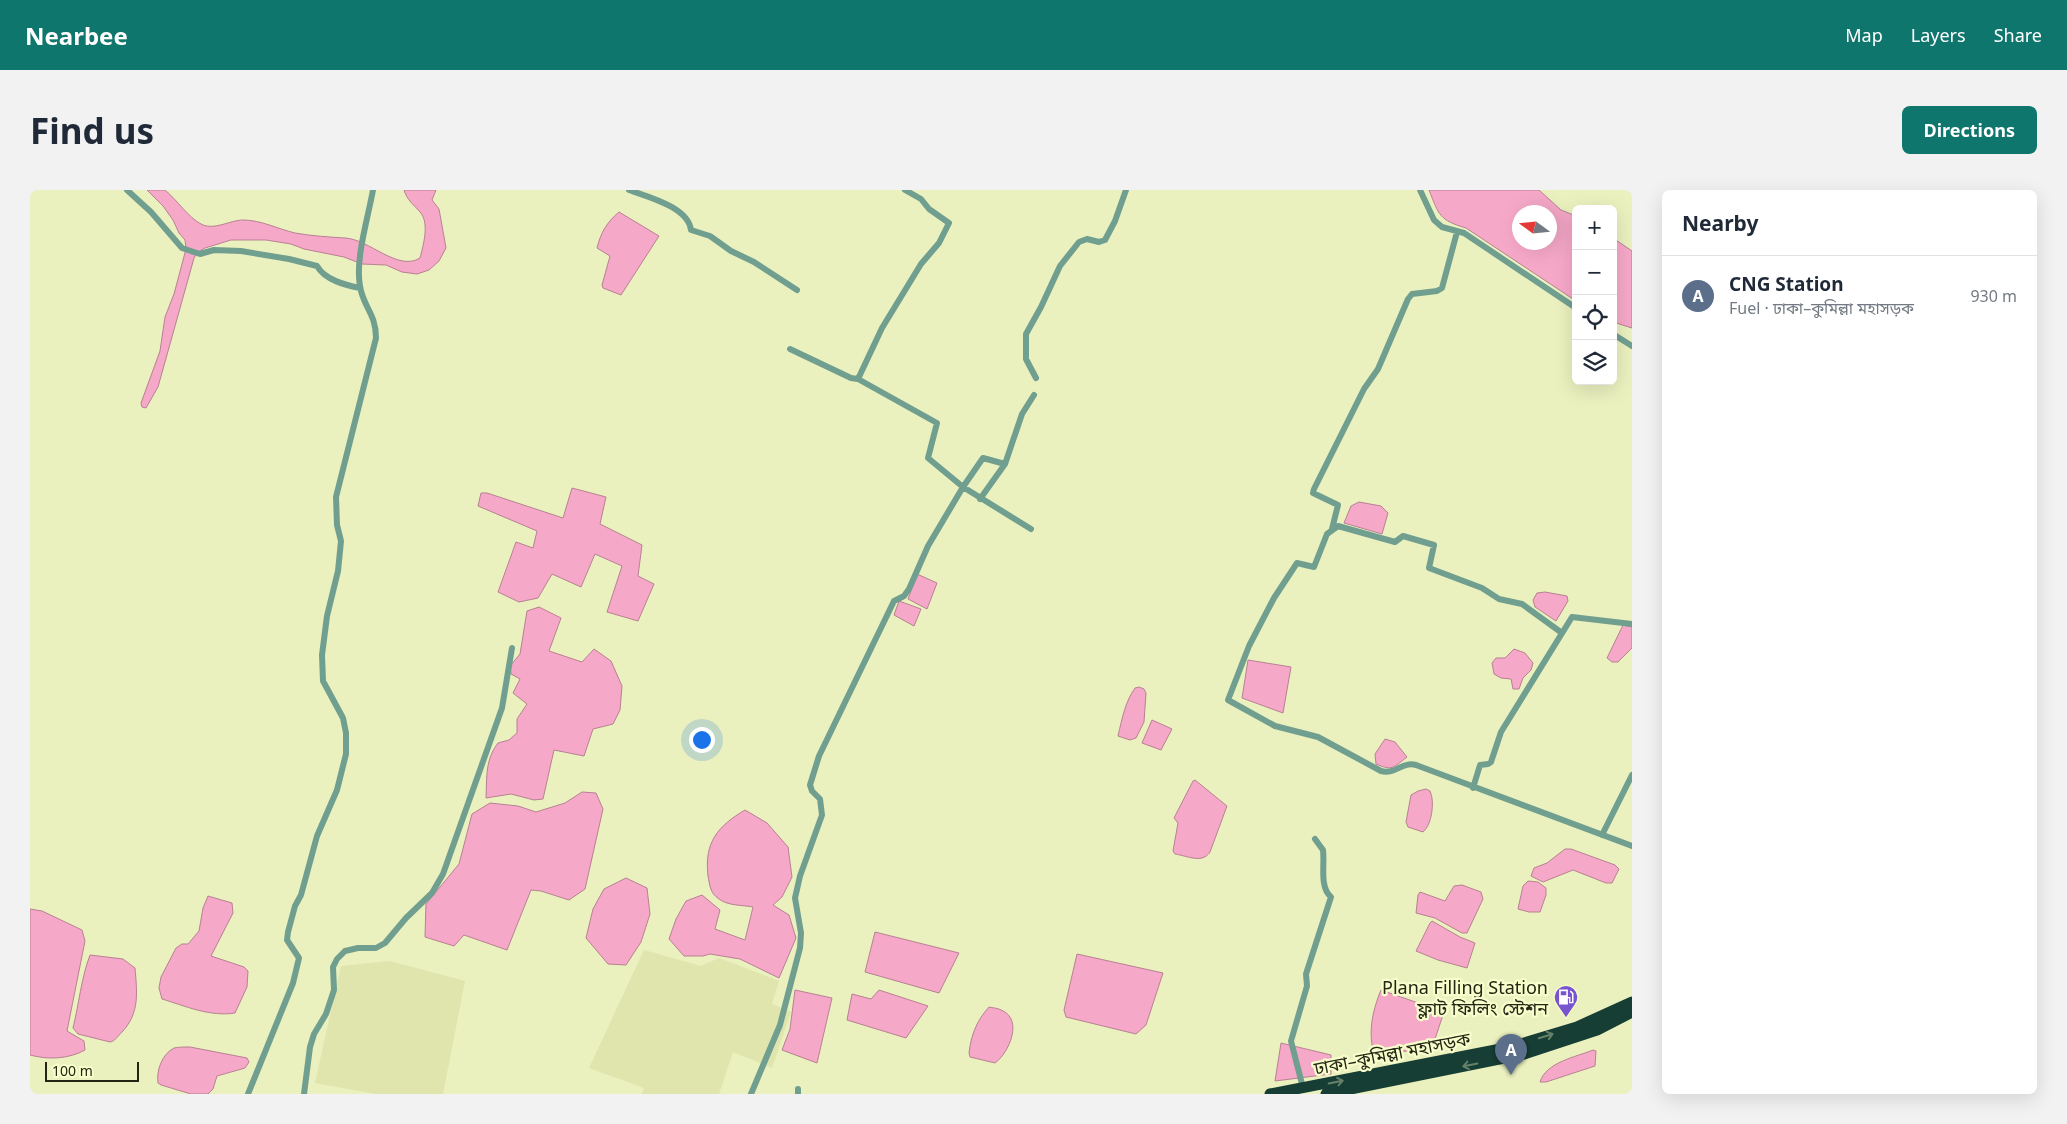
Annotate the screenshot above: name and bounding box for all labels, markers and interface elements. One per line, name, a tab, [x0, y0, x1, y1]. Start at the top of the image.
text: Nearbee	[25, 19, 128, 52]
text: Map	[1845, 23, 1883, 47]
text: Layers	[1911, 23, 1966, 47]
text: Share	[1994, 23, 2042, 47]
button: Directions	[1902, 106, 2037, 154]
text: Find us	[30, 107, 154, 154]
north arrow	[1512, 205, 1557, 250]
map controls	[1572, 205, 1617, 385]
button: +	[1572, 205, 1617, 250]
text: Nearby	[1682, 209, 1758, 237]
button: −	[1572, 250, 1617, 295]
text: CNG Station	[1729, 271, 1844, 297]
text: A	[1692, 285, 1704, 307]
text: 930 m	[1970, 285, 2017, 307]
button: locate	[1572, 295, 1617, 340]
text: Fuel · ঢাকা–কুমিল্লা মহাসড়ক	[1729, 297, 1914, 319]
button: layers	[1572, 340, 1617, 385]
your location	[689, 727, 715, 753]
place label: Plana Filling Station ফ্লাট ফিলিং স্টেশন	[1382, 975, 1549, 1020]
fuel station icon: Plana Filling Station ফ্লাট ফিলিং স্টেশন	[1553, 984, 1579, 1018]
street label: ঢাকা–কুমিল্লা মহাসড়ক	[1311, 1026, 1473, 1080]
one-way arrow	[1537, 1031, 1553, 1041]
pin: A	[1495, 1034, 1527, 1075]
scale bar	[45, 1059, 139, 1082]
text: 100 m	[52, 1061, 93, 1080]
one-way arrow	[1462, 1061, 1478, 1071]
one-way arrow	[1327, 1076, 1343, 1086]

